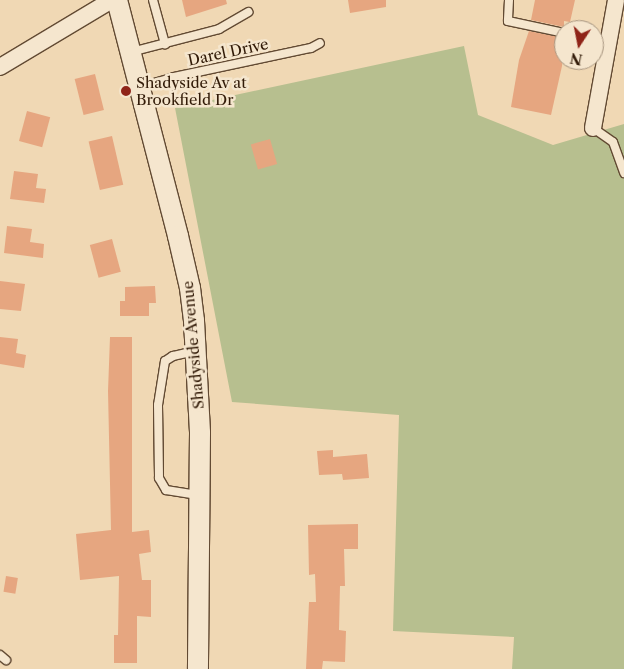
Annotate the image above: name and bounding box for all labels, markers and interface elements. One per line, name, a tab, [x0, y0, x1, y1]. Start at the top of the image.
north arrow	[554, 20, 604, 70]
street label: Darel Drive	[186, 35, 270, 69]
text: N	[569, 49, 584, 69]
place label: Shadyside Av at Brookfield Dr	[136, 73, 248, 108]
marker: Shadyside Av at Brookfield Dr	[120, 85, 132, 97]
street label: Shadyside Avenue	[178, 280, 208, 410]

